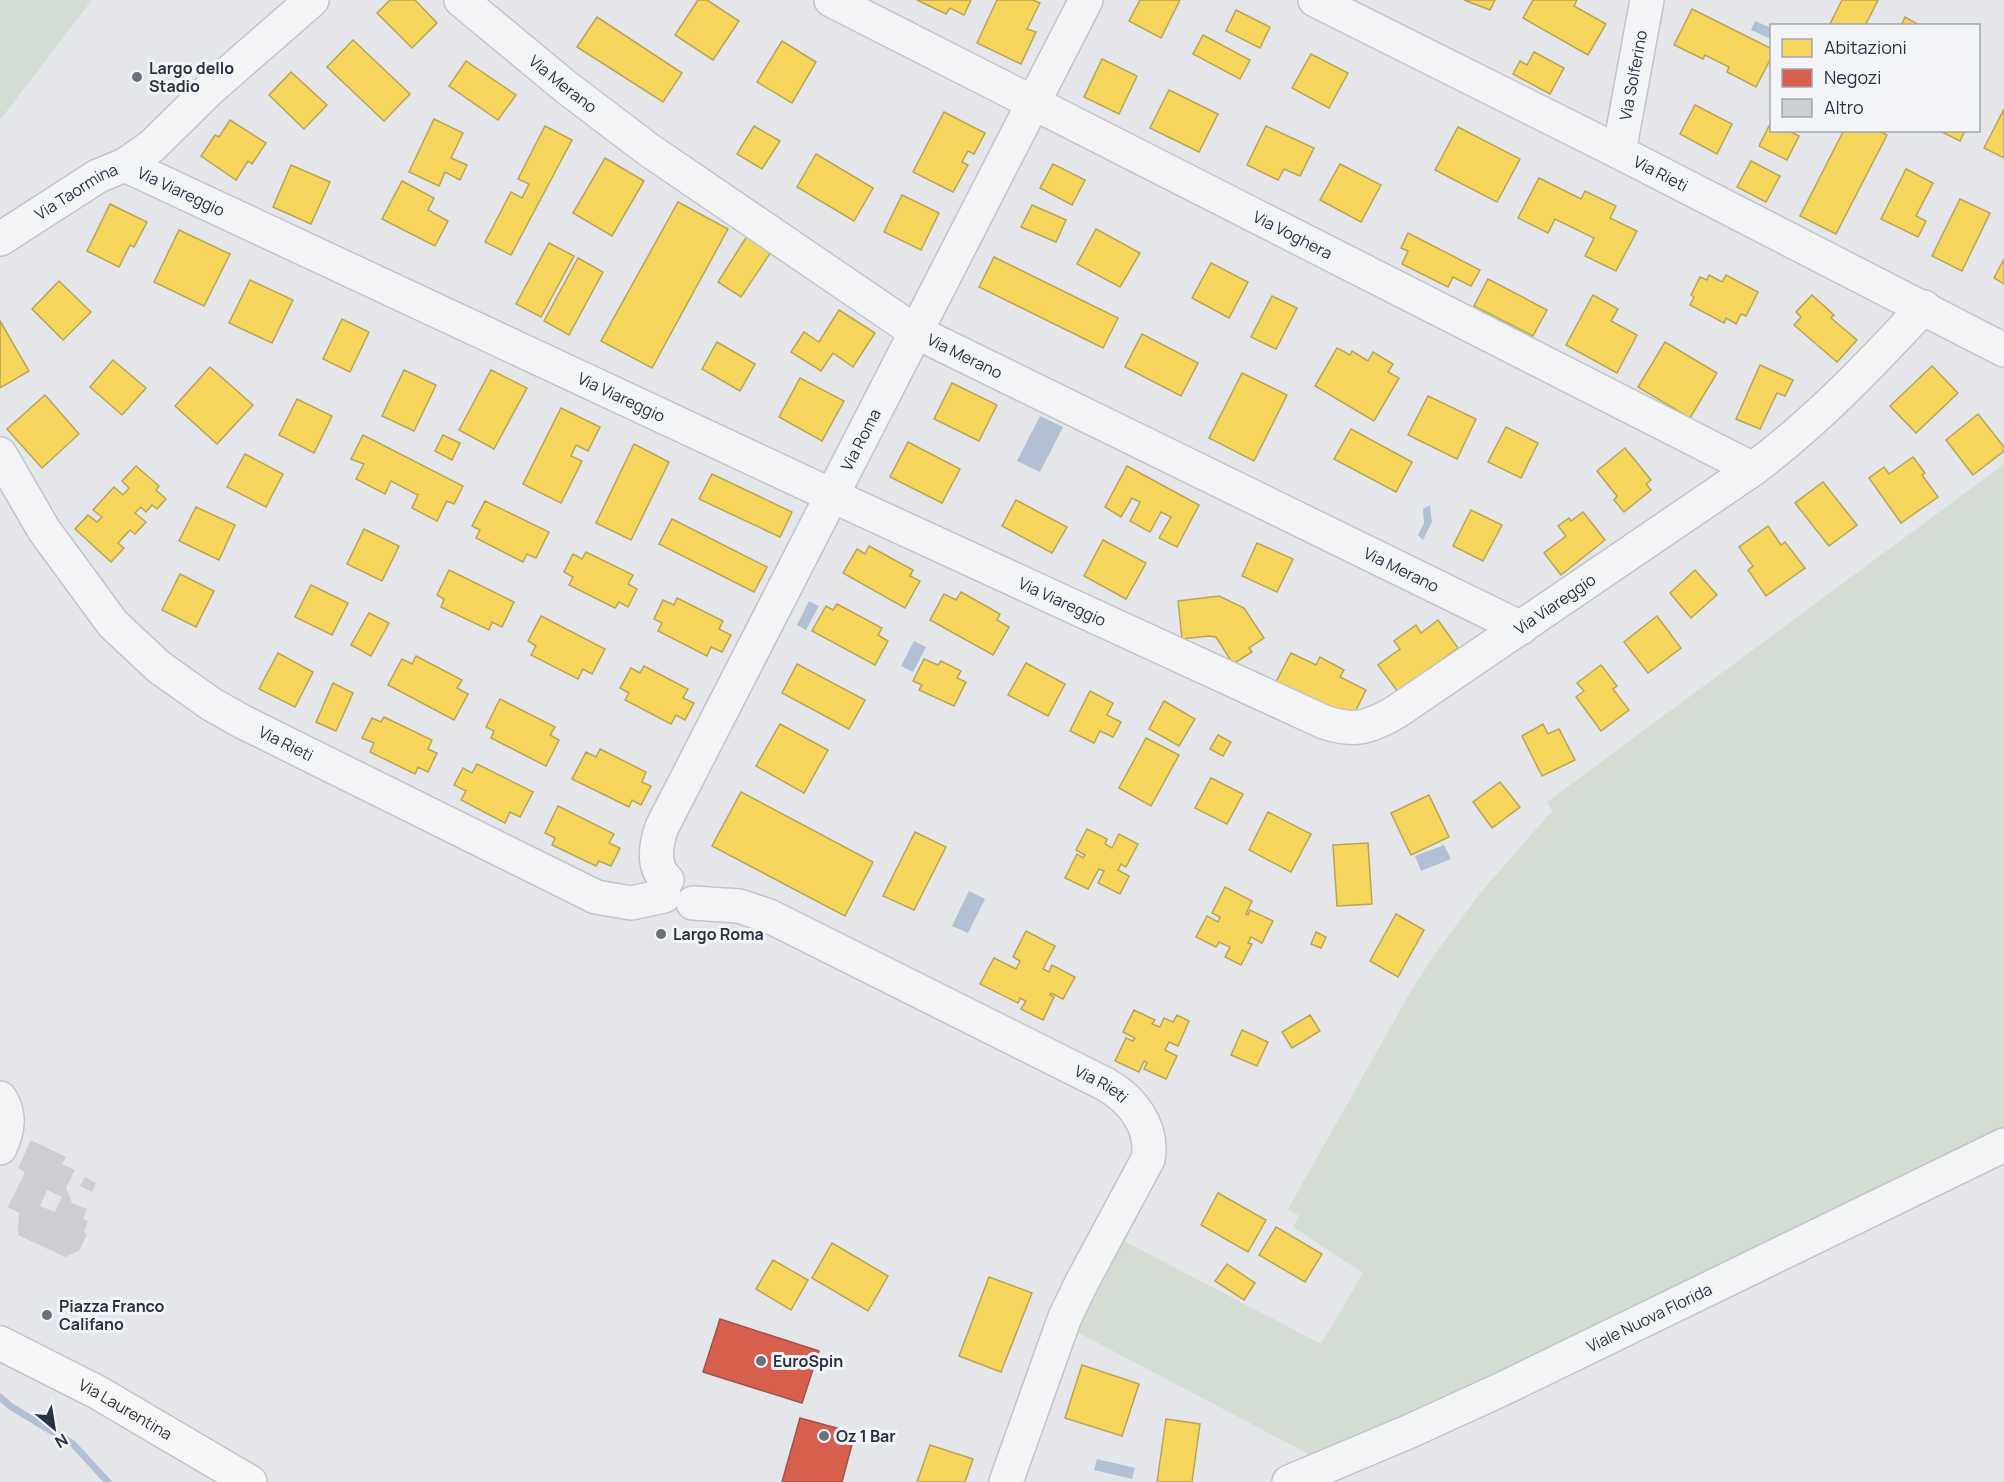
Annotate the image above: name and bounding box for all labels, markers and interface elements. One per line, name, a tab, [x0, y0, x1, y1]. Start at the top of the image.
legend	[1770, 24, 1980, 132]
street label: Via Solferino	[1614, 28, 1652, 122]
text: Abitazioni	[1824, 35, 1907, 59]
street label: Via Merano	[524, 50, 602, 118]
place label: Largo dello Stadio	[149, 57, 234, 97]
text: Negozi	[1824, 65, 1882, 89]
marker: Largo dello Stadio	[130, 70, 144, 84]
text: Altro	[1824, 95, 1864, 119]
street label: Via Rieti	[1630, 150, 1692, 197]
street label: Via Taormina	[30, 158, 121, 225]
street label: Via Viareggio	[134, 161, 229, 221]
street label: Via Voghera	[1249, 206, 1336, 264]
street label: Via Merano	[923, 328, 1006, 384]
street label: Via Viareggio	[574, 367, 669, 427]
street label: Via Roma	[835, 405, 886, 475]
street label: Via Merano	[1360, 542, 1443, 597]
street label: Via Viareggio	[1510, 568, 1600, 640]
street label: Via Viareggio	[1015, 572, 1110, 631]
street label: Via Rieti	[255, 720, 317, 766]
place label: Largo Roma	[673, 923, 764, 945]
marker: Largo Roma	[654, 927, 668, 941]
street label: Via Rieti	[1071, 1060, 1133, 1107]
street label: Viale Nuova Florida	[1583, 1278, 1715, 1357]
place label: Piazza Franco Califano	[59, 1295, 165, 1335]
marker: Piazza Franco Califano	[40, 1308, 54, 1322]
place label: EuroSpin	[773, 1350, 843, 1372]
marker: EuroSpin	[754, 1354, 768, 1368]
street label: Via Laurentina	[75, 1374, 176, 1445]
north arrow	[24, 1398, 84, 1458]
place label: Oz 1 Bar	[836, 1425, 896, 1447]
text: N	[51, 1429, 72, 1453]
marker: Oz 1 Bar	[817, 1429, 831, 1443]

